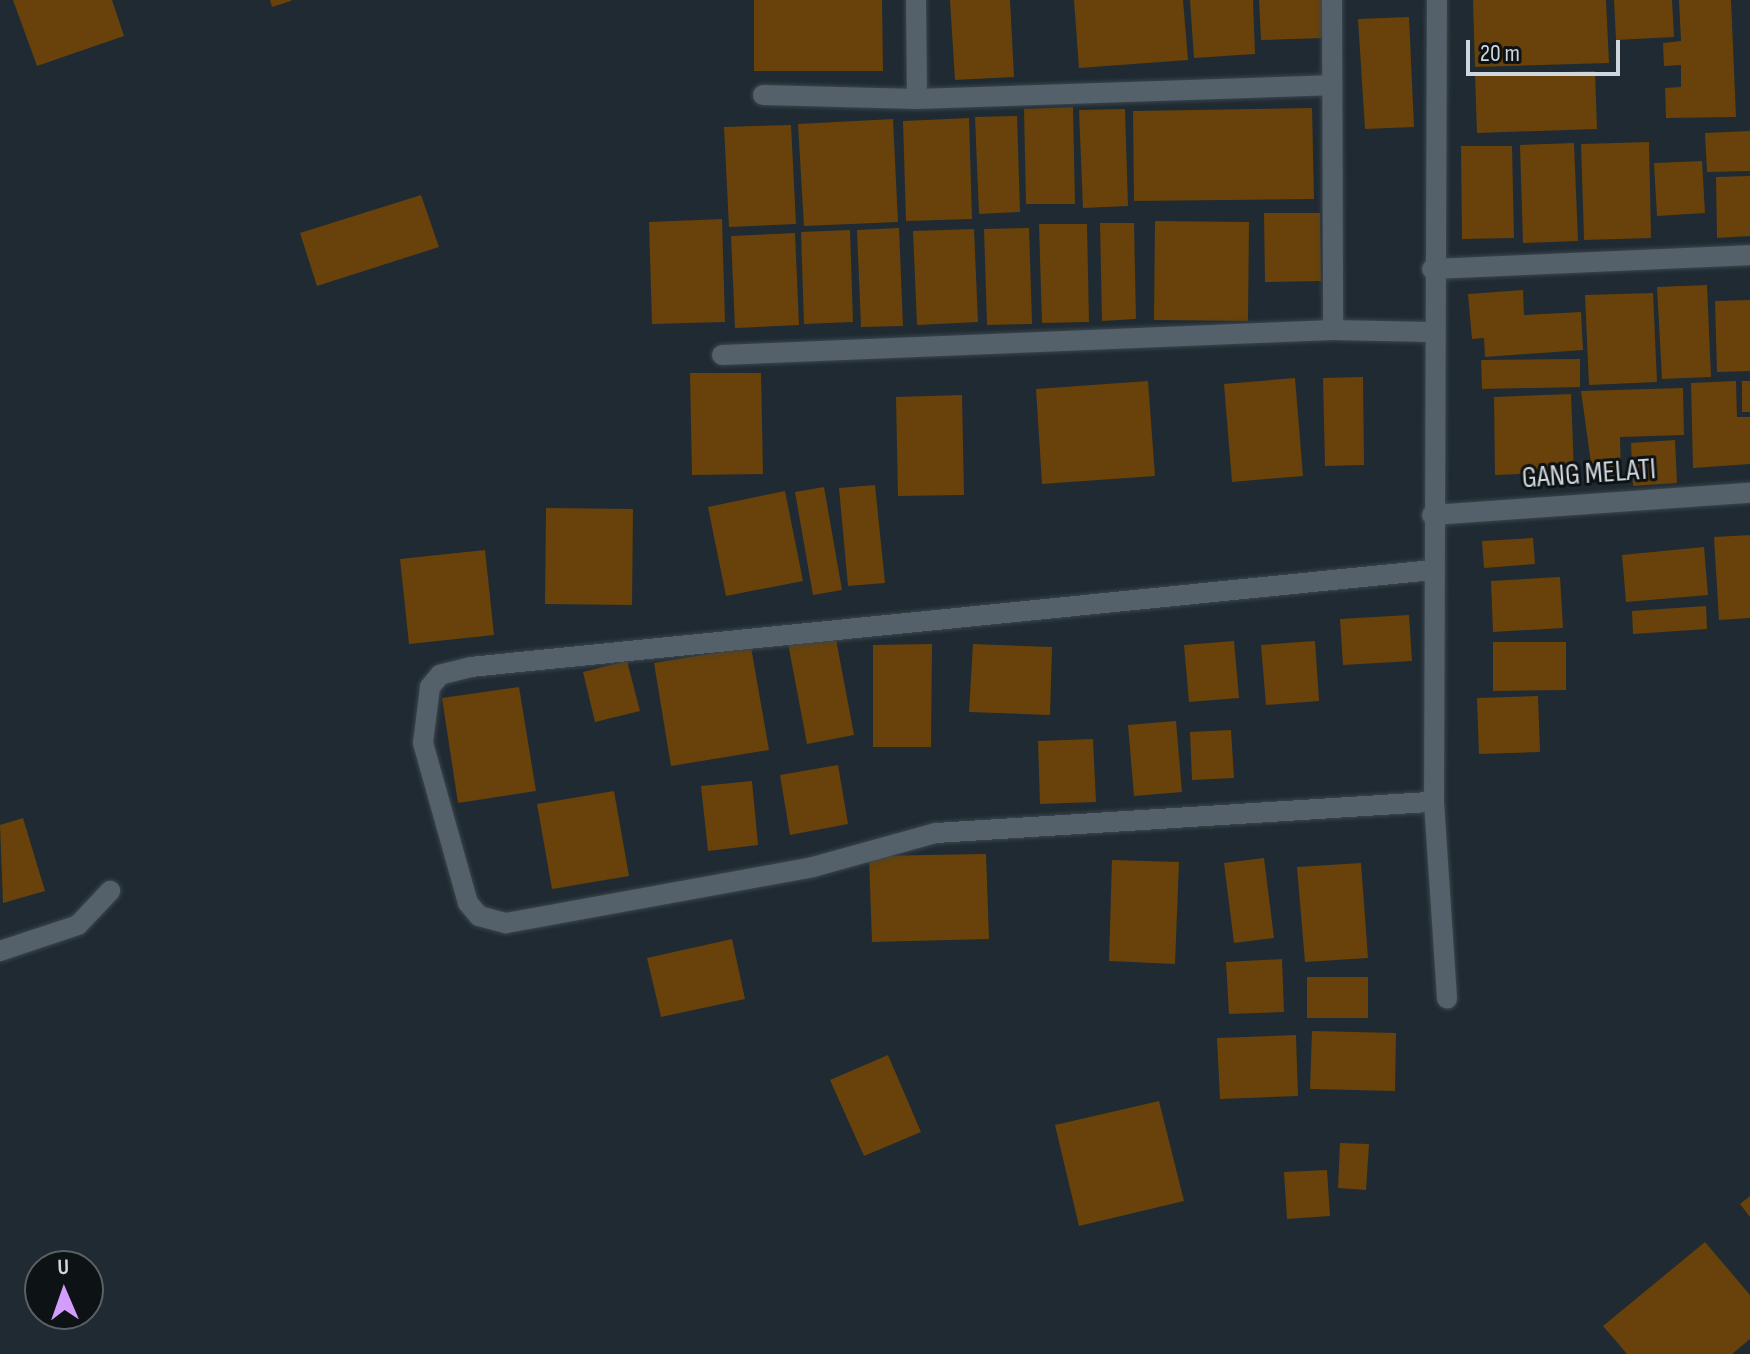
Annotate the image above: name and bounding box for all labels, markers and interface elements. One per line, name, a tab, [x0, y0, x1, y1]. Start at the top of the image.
scale bar	[1470, 24, 1624, 74]
text: 20 m	[1480, 39, 1520, 68]
street label: GANG MELATI	[1521, 451, 1657, 497]
north arrow	[24, 1250, 104, 1330]
text: U	[57, 1254, 69, 1281]

